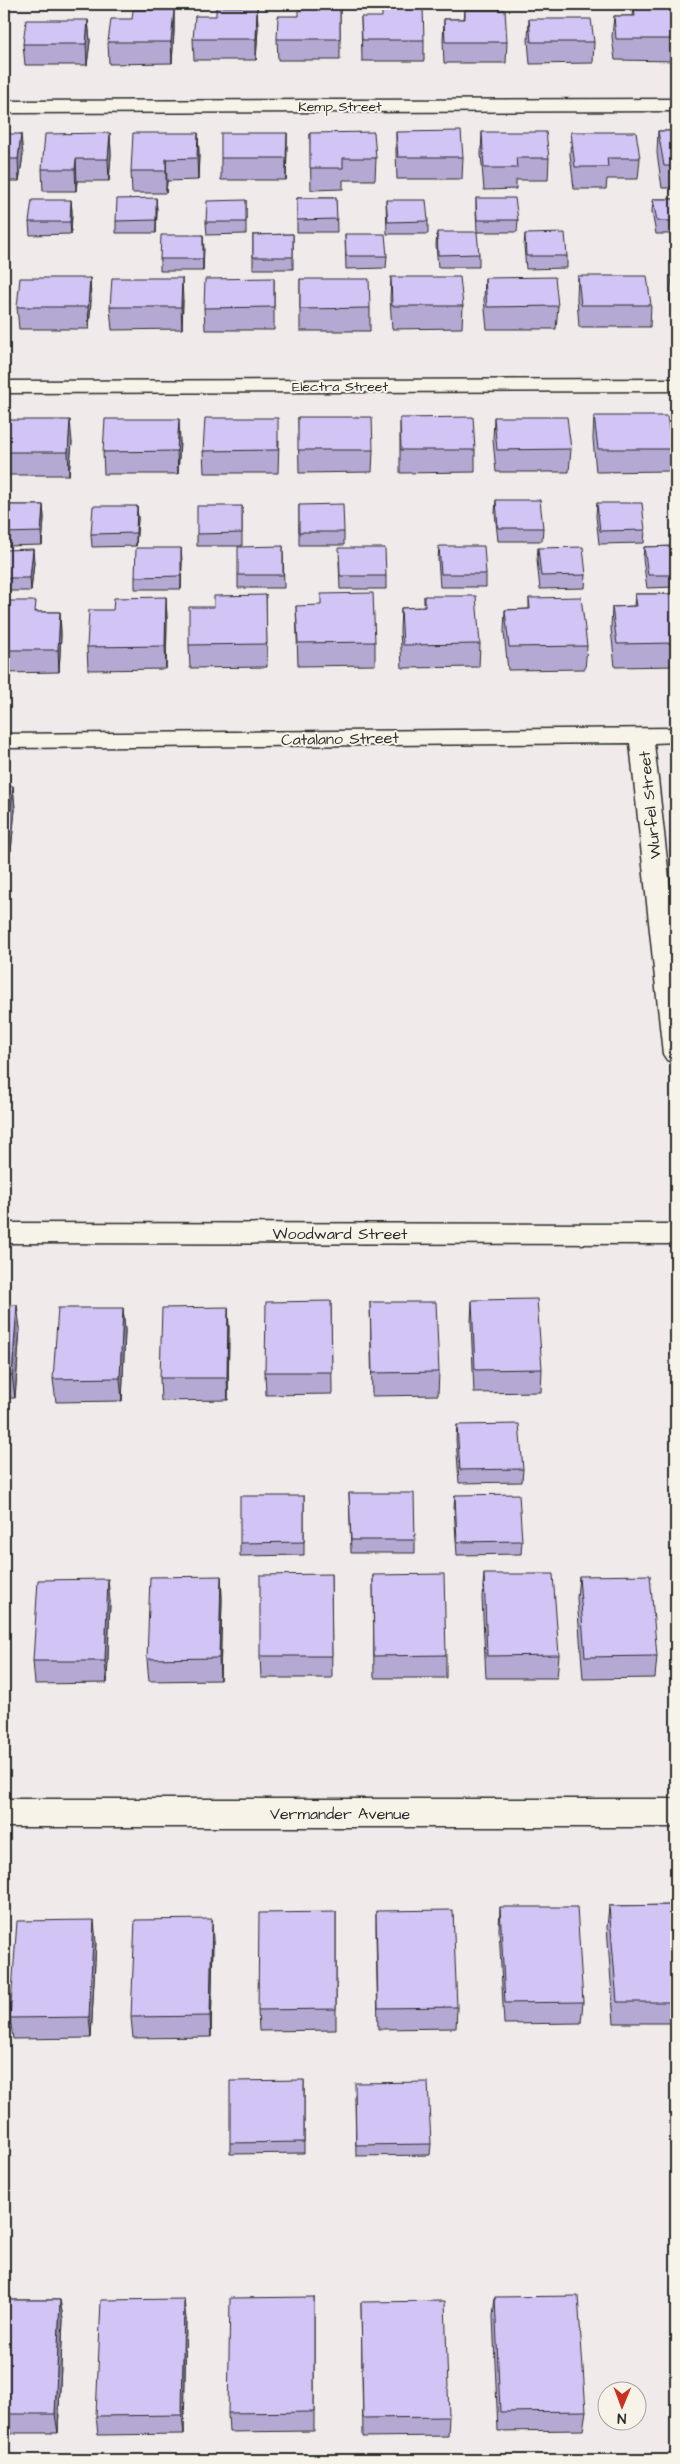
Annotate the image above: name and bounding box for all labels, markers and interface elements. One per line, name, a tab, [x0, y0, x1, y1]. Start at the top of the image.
street label: Kemp Street	[298, 97, 382, 117]
street label: Electra Street	[292, 377, 388, 397]
street label: Catalano Street	[281, 727, 399, 751]
street label: Wurfel Street	[633, 749, 667, 860]
street label: Woodward Street	[272, 1223, 408, 1245]
street label: Vermander Avenue	[270, 1803, 410, 1825]
north arrow	[598, 2382, 648, 2432]
text: N	[617, 2408, 626, 2428]

